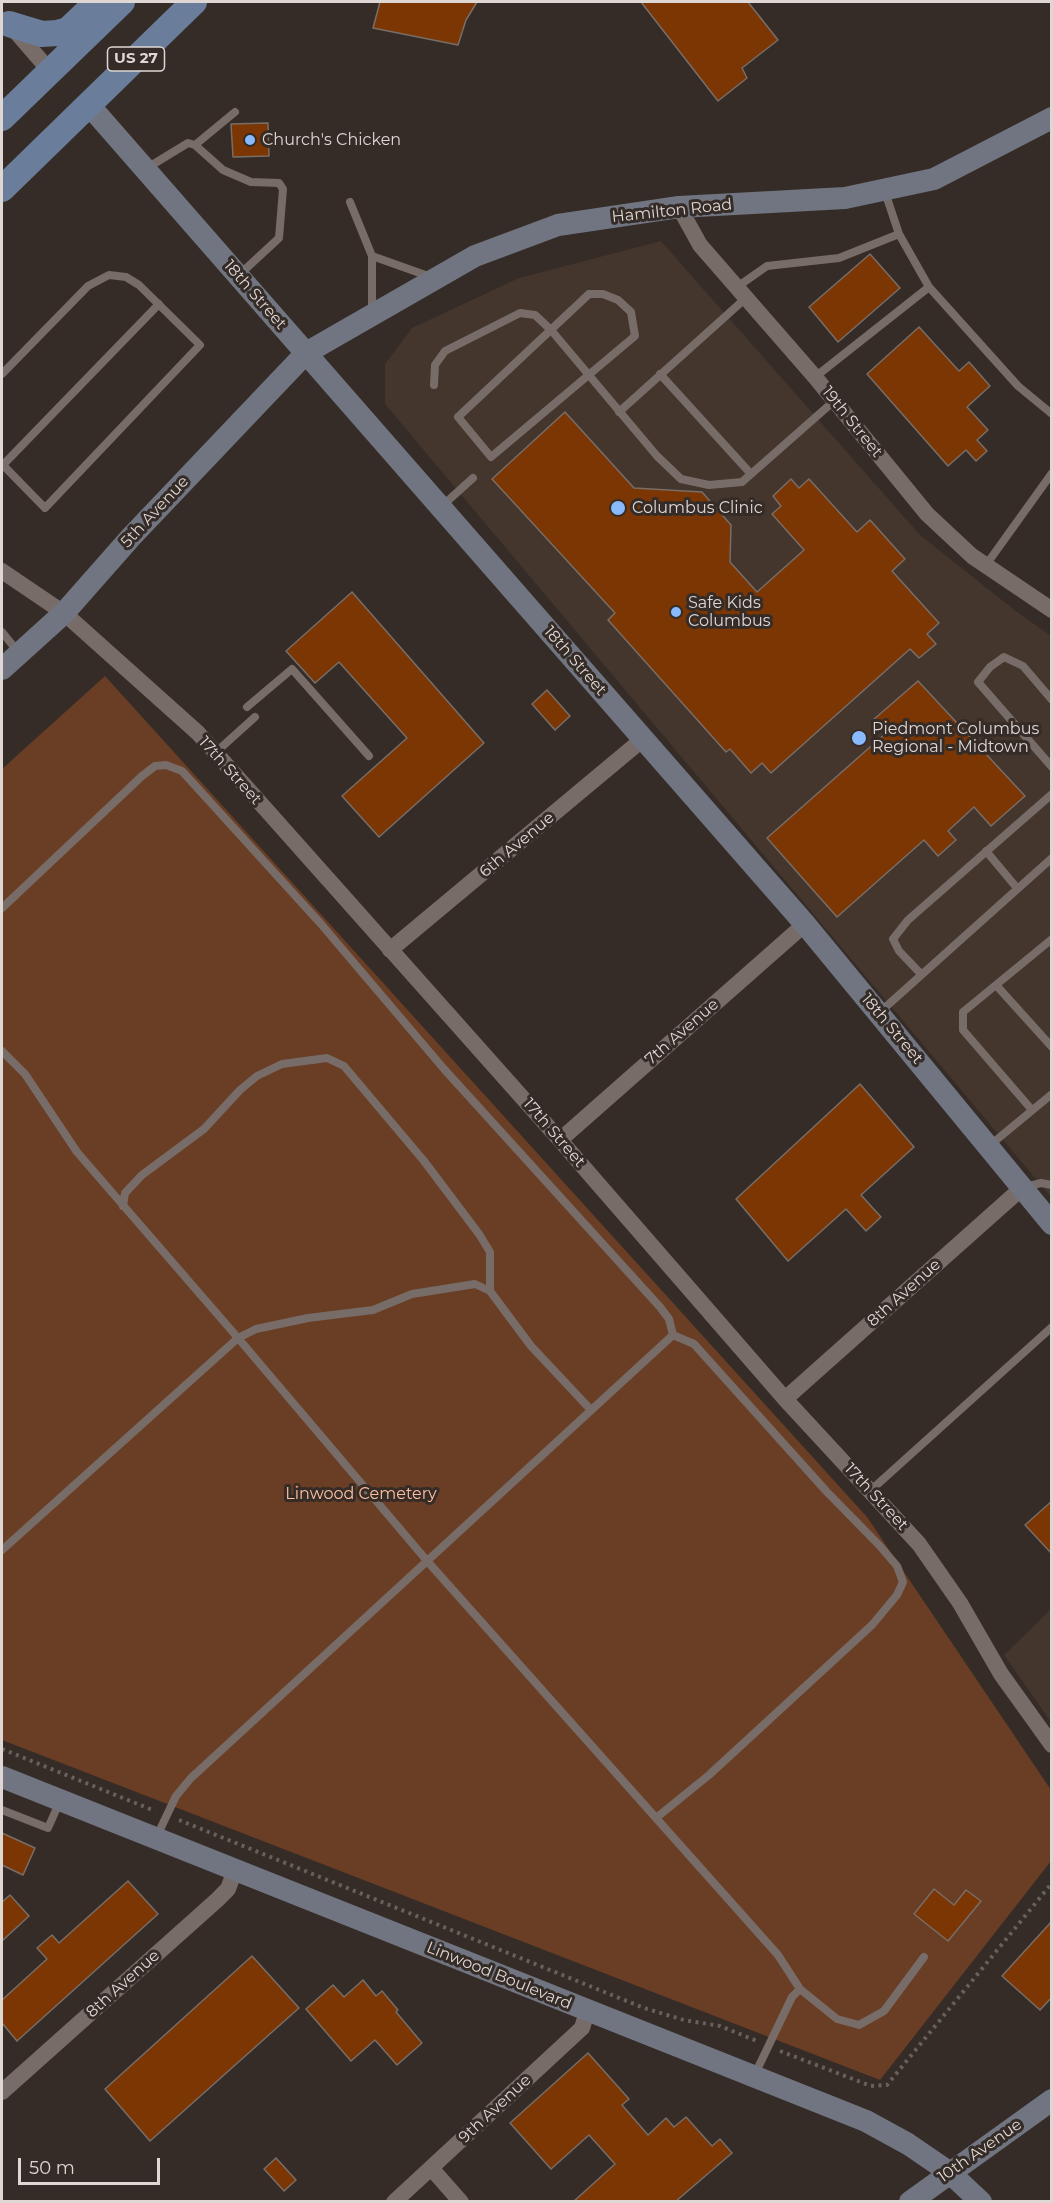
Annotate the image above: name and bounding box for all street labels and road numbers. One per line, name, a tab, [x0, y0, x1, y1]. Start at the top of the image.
road number: US 27	[108, 47, 164, 71]
street label: Hamilton Road	[611, 195, 733, 227]
street label: 18th Street	[220, 256, 290, 334]
street label: 19th Street	[818, 383, 886, 461]
street label: 5th Avenue	[117, 472, 193, 552]
street label: 18th Street	[540, 622, 610, 700]
street label: 17th Street	[194, 733, 266, 809]
street label: 6th Avenue	[476, 808, 558, 882]
street label: 18th Street	[857, 990, 927, 1068]
street label: 7th Avenue	[641, 995, 723, 1069]
street label: 17th Street	[519, 1095, 589, 1171]
street label: 8th Avenue	[863, 1255, 945, 1331]
street label: 17th Street	[840, 1459, 912, 1535]
street label: Linwood Boulevard	[424, 1938, 574, 2014]
street label: 8th Avenue	[82, 1946, 164, 2022]
street label: 9th Avenue	[455, 2071, 535, 2147]
street label: 10th Avenue	[934, 2115, 1026, 2187]

